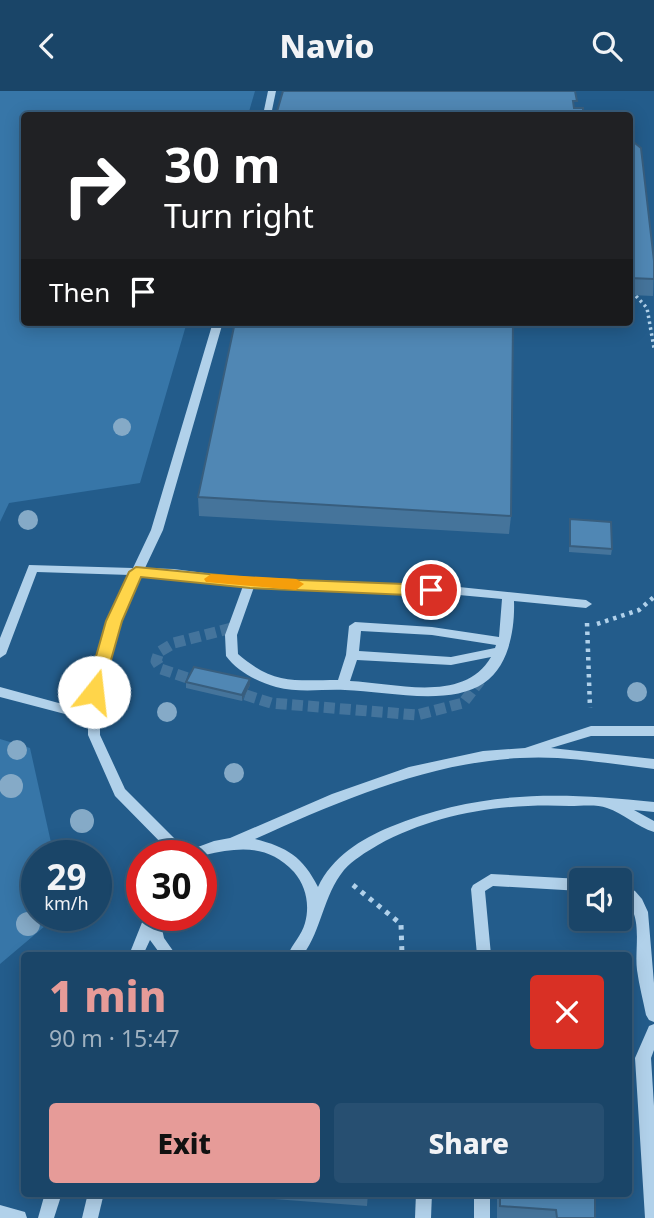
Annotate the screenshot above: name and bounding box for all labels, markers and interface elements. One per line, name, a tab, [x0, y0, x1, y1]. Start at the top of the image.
text: Navio	[280, 24, 374, 67]
icon: back	[28, 27, 66, 65]
icon: search	[588, 27, 626, 65]
text: 30 m	[164, 131, 281, 197]
icon: right	[49, 140, 140, 231]
text: Turn right	[164, 194, 314, 237]
icon: arrive	[124, 273, 162, 311]
text: Then	[49, 274, 110, 310]
pin	[401, 560, 461, 620]
icon: arrive	[412, 571, 450, 609]
position arrow	[57, 655, 131, 729]
speed limit sign: 30	[126, 840, 217, 931]
text: 29	[46, 853, 87, 900]
map controls	[569, 868, 632, 931]
button: sound	[569, 868, 632, 931]
text: km/h	[44, 891, 89, 915]
text: 1 min	[49, 967, 166, 1024]
button: close	[530, 975, 604, 1049]
text: 90 m · 15:47	[49, 1022, 180, 1054]
button: Exit	[49, 1103, 320, 1183]
button: Share	[334, 1103, 604, 1183]

